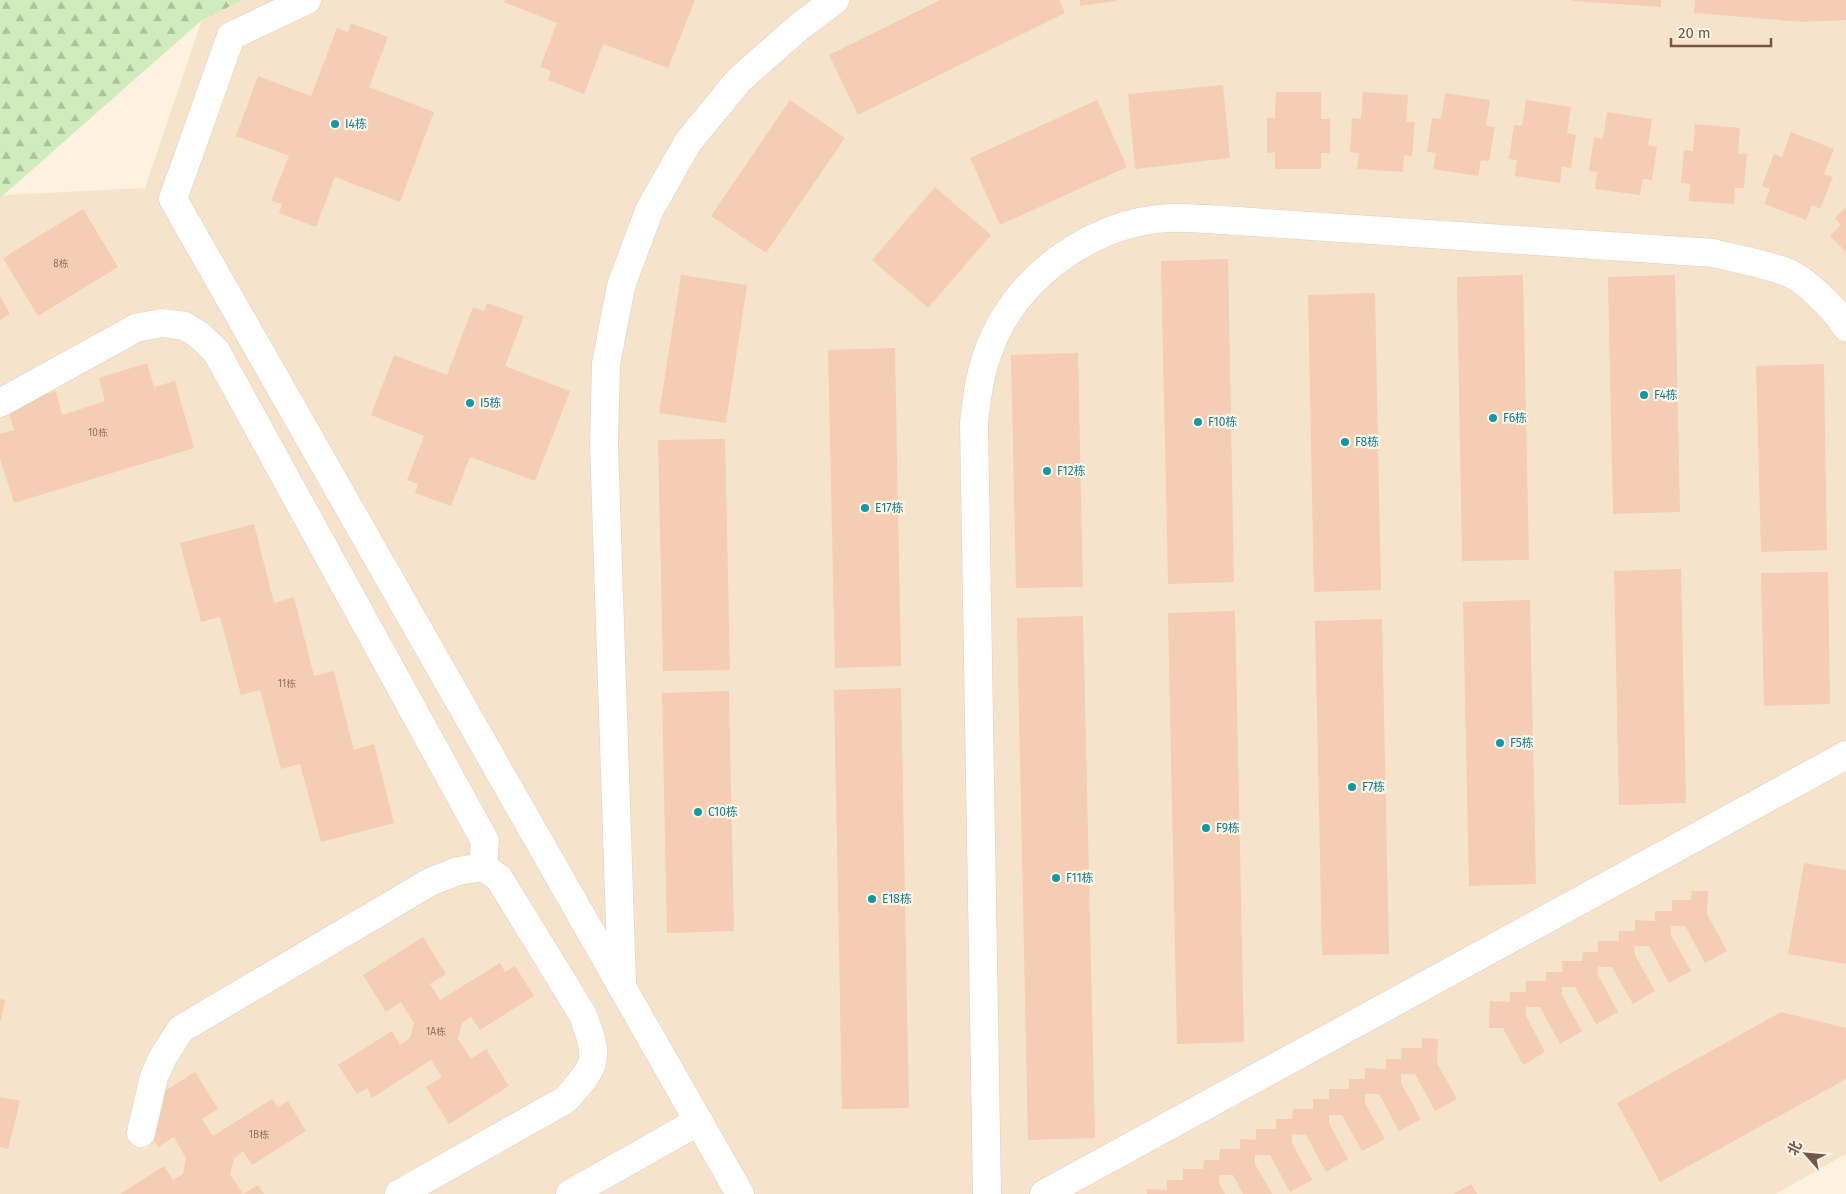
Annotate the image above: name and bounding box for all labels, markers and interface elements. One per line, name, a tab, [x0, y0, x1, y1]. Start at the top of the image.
scale bar	[1671, 15, 1771, 47]
text: 20 m	[1678, 24, 1711, 42]
place label: I4栋	[345, 117, 367, 131]
marker: I4栋	[329, 118, 341, 130]
house number: 8栋	[53, 258, 69, 270]
place label: F4栋	[1654, 388, 1678, 402]
marker: F4栋	[1638, 389, 1650, 401]
place label: I5栋	[480, 396, 502, 410]
marker: I5栋	[464, 397, 476, 409]
place label: F6栋	[1503, 411, 1527, 425]
marker: F6栋	[1487, 412, 1499, 424]
place label: F10栋	[1208, 415, 1237, 429]
marker: F10栋	[1192, 416, 1204, 428]
house number: 10栋	[88, 427, 108, 439]
place label: F8栋	[1355, 435, 1379, 449]
marker: F8栋	[1339, 436, 1351, 448]
place label: F12栋	[1057, 464, 1086, 478]
marker: F12栋	[1041, 465, 1053, 477]
place label: E17栋	[875, 501, 904, 515]
marker: E17栋	[859, 502, 871, 514]
house number: 11栋	[278, 678, 296, 690]
place label: F5栋	[1510, 736, 1534, 750]
marker: F5栋	[1494, 737, 1506, 749]
place label: F7栋	[1362, 780, 1385, 794]
marker: F7栋	[1346, 781, 1358, 793]
place label: C10栋	[708, 805, 738, 819]
marker: C10栋	[692, 806, 704, 818]
place label: F9栋	[1216, 821, 1240, 835]
marker: F9栋	[1200, 822, 1212, 834]
place label: F11栋	[1066, 871, 1094, 885]
marker: F11栋	[1050, 872, 1062, 884]
place label: E18栋	[882, 892, 912, 906]
marker: E18栋	[866, 893, 878, 905]
house number: 1A栋	[426, 1026, 446, 1038]
house number: 1B栋	[249, 1129, 269, 1141]
north arrow	[1781, 1129, 1831, 1179]
text: 北	[1784, 1138, 1806, 1158]

